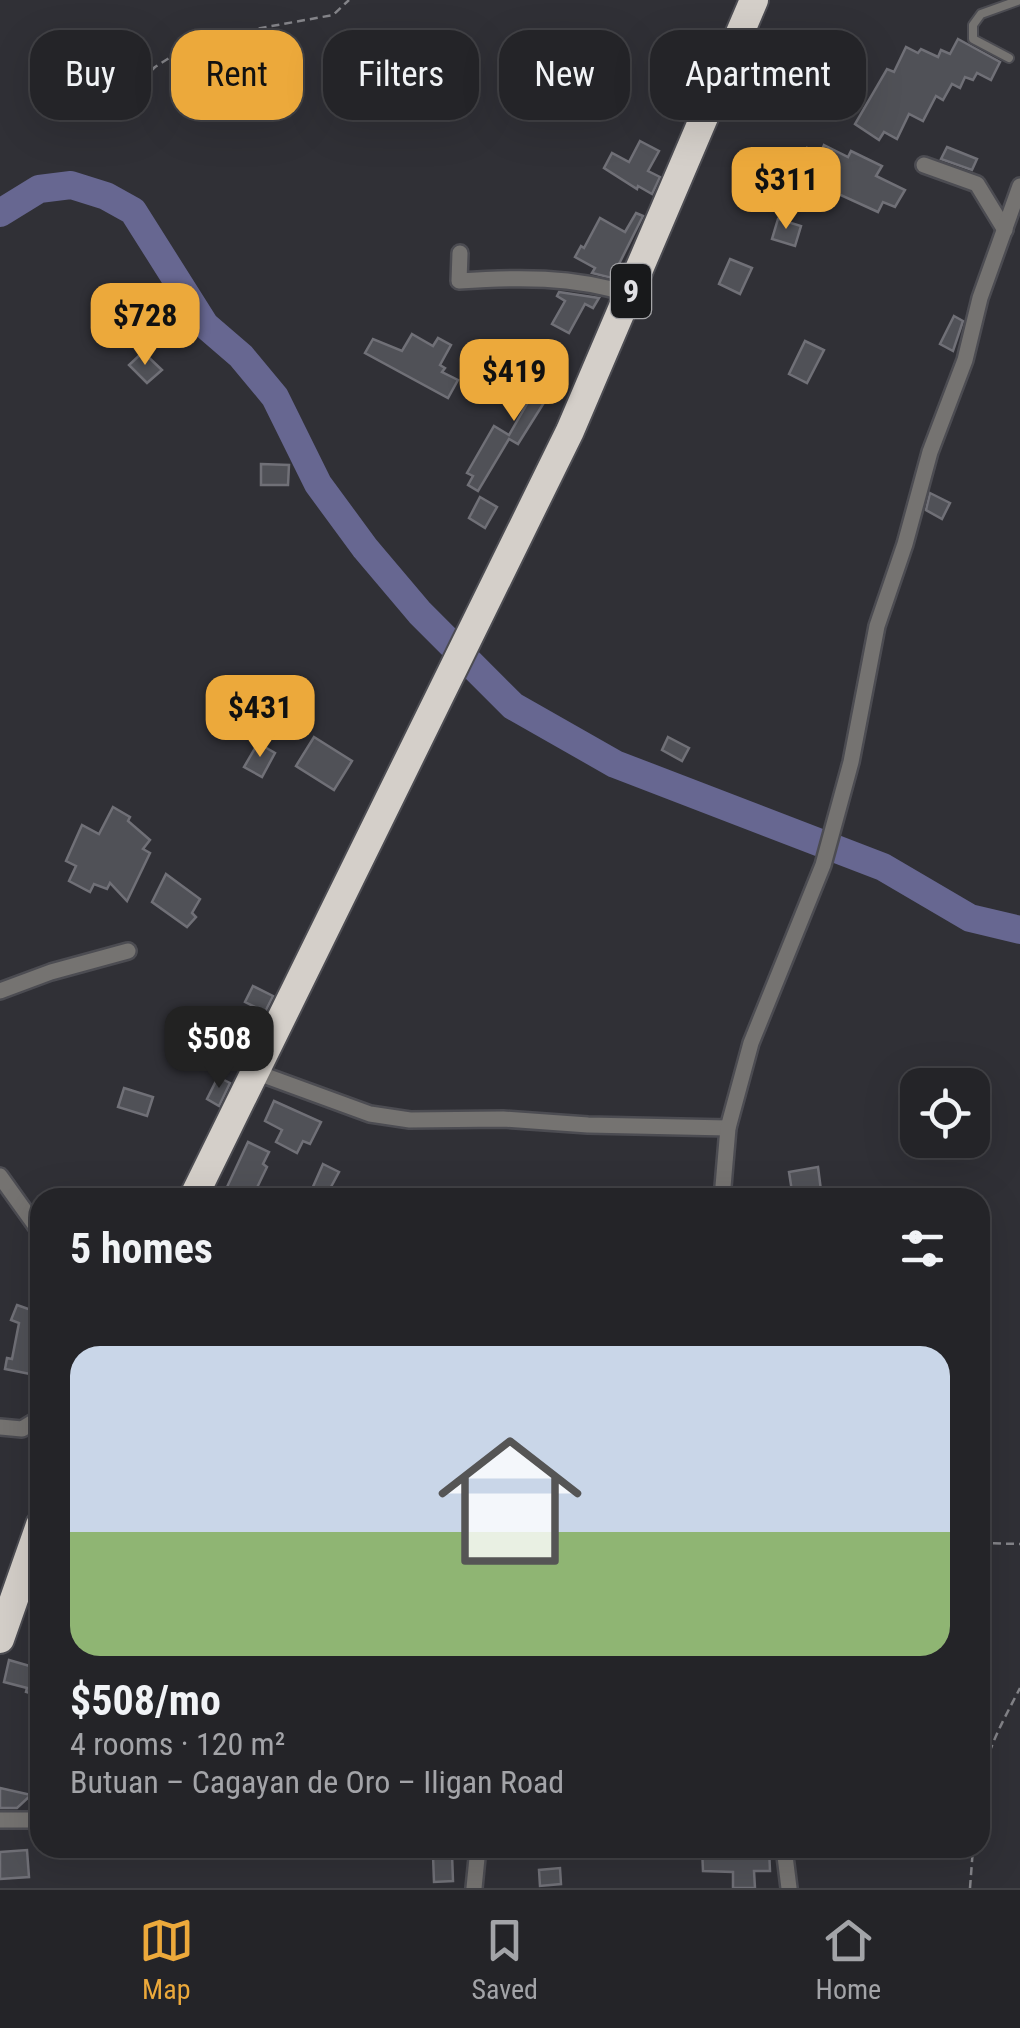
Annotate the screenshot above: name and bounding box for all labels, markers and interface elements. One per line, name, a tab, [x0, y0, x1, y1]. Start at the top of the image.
chip: Buy	[30, 30, 151, 120]
chip: Rent	[171, 30, 303, 120]
chip: Filters	[323, 30, 479, 120]
chip: New	[499, 30, 630, 120]
chip: Apartment	[650, 30, 866, 120]
pin: $311	[727, 147, 845, 232]
text: $311	[754, 160, 818, 198]
road number: 9	[611, 264, 651, 318]
pin: $728	[86, 283, 204, 368]
text: $728	[113, 296, 177, 334]
pin: $419	[455, 339, 573, 424]
text: $419	[482, 352, 546, 390]
pin: $431	[201, 675, 319, 760]
text: $431	[228, 688, 292, 726]
pin: $508	[160, 1006, 278, 1091]
text: $508	[187, 1019, 251, 1057]
map controls	[900, 1068, 990, 1158]
button: locate	[900, 1068, 990, 1158]
icon: filters	[895, 1221, 950, 1276]
text: 5 homes	[70, 1224, 213, 1273]
icon: home	[420, 1411, 600, 1591]
text: $508/mo	[70, 1676, 221, 1725]
text: 4 rooms · 120 m²	[70, 1725, 285, 1763]
text: Butuan – Cagayan de Oro – Iligan Road	[70, 1763, 564, 1801]
tab: Map	[139, 1913, 194, 2006]
tab: Saved	[471, 1913, 538, 2006]
tab: Home	[816, 1913, 881, 2006]

